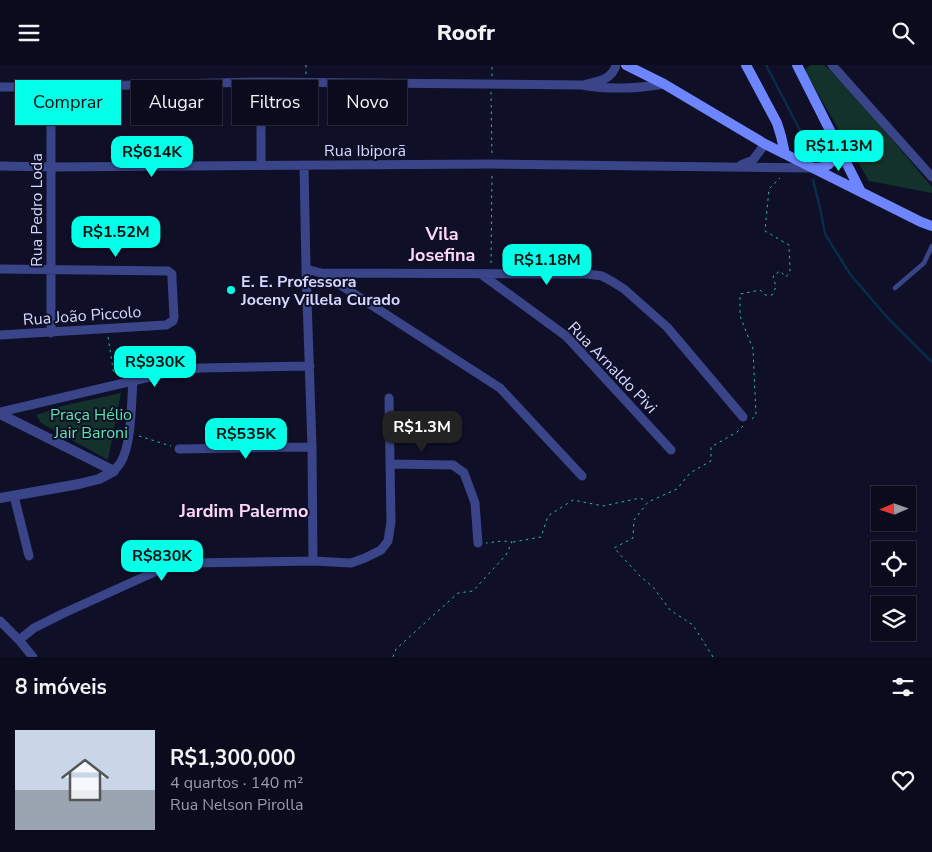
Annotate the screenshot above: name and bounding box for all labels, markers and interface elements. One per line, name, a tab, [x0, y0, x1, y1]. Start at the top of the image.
text: Roofr	[437, 18, 495, 48]
icon: menu	[15, 19, 43, 47]
icon: search	[889, 19, 917, 47]
chip: Comprar	[15, 80, 121, 125]
chip: Alugar	[131, 80, 222, 125]
chip: Filtros	[232, 80, 318, 125]
chip: Novo	[328, 80, 407, 125]
pin: R$1.13M	[793, 129, 885, 172]
pin: R$614K	[111, 135, 193, 178]
text: R$1.13M	[805, 135, 873, 157]
street label: Rua Ibiporã	[324, 140, 406, 162]
text: R$614K	[122, 141, 182, 163]
street label: Rua Pedro Loda	[26, 153, 48, 267]
pin: R$1.52M	[70, 215, 162, 258]
text: R$1.52M	[82, 221, 150, 243]
district label: Vila Josefina	[408, 222, 475, 267]
pin: R$1.18M	[501, 243, 593, 286]
text: R$1.18M	[513, 249, 581, 271]
place label: E. E. Professora Joceny Villela Curado	[240, 271, 400, 311]
marker: E. E. Professora Joceny Villela Curado	[225, 284, 237, 296]
street label: Rua João Piccolo	[22, 301, 142, 331]
street label: Rua Arnaldo Pivi	[563, 317, 662, 419]
pin: R$930K	[114, 345, 196, 388]
text: R$930K	[125, 351, 185, 373]
park label: Praça Hélio Jair Baroni	[50, 404, 132, 444]
pin: R$1.3M	[381, 411, 463, 453]
text: R$1.3M	[393, 416, 451, 438]
pin: R$535K	[205, 417, 287, 460]
text: R$535K	[216, 423, 276, 445]
north arrow	[871, 486, 916, 531]
map controls	[871, 486, 916, 641]
district label: Jardim Palermo	[179, 499, 308, 523]
pin: R$830K	[121, 539, 203, 582]
button: locate	[871, 541, 916, 586]
text: R$830K	[132, 545, 192, 567]
button: layers	[871, 596, 916, 641]
text: 8 imóveis	[15, 673, 107, 701]
icon: filters	[889, 673, 917, 701]
text: R$1,300,000	[170, 744, 296, 772]
icon: home	[55, 750, 115, 810]
icon: heart	[889, 766, 917, 794]
text: 4 quartos · 140 m²	[170, 772, 303, 794]
text: Rua Nelson Pirolla	[170, 794, 303, 816]

